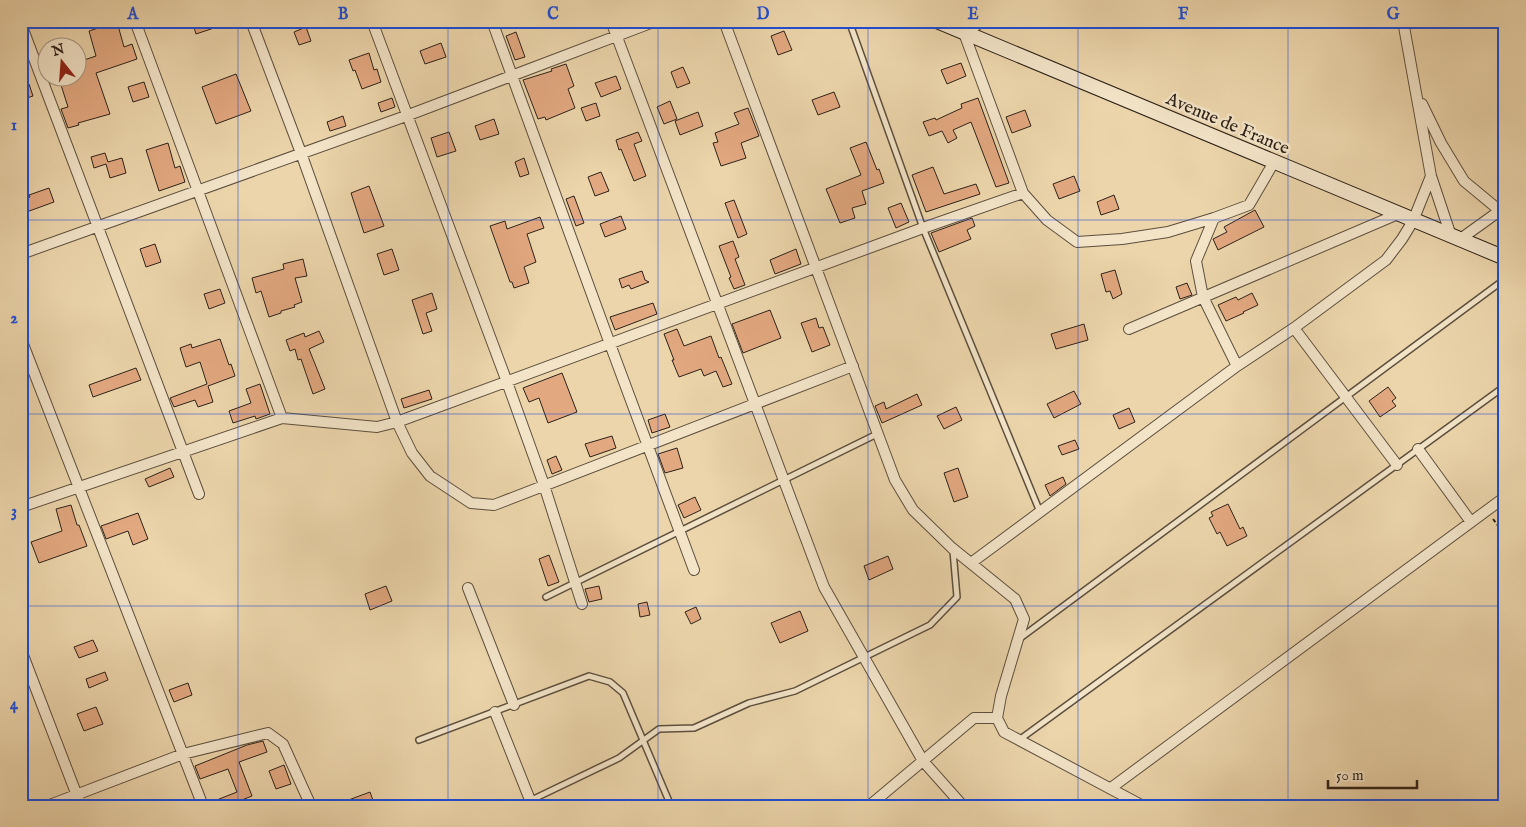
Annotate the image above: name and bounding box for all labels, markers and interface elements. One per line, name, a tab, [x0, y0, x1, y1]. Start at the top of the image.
text: A	[127, 5, 140, 25]
text: B	[338, 5, 349, 25]
text: C	[547, 5, 559, 25]
text: D	[757, 5, 770, 25]
text: E	[967, 5, 979, 25]
text: F	[1178, 5, 1189, 25]
text: G	[1387, 5, 1400, 25]
north arrow	[38, 38, 88, 88]
text: N	[49, 40, 67, 61]
street label: Avenue de France	[1161, 88, 1293, 161]
text: 1	[11, 116, 17, 136]
text: 2	[10, 309, 18, 329]
text: 3	[11, 502, 17, 522]
text: 4	[10, 695, 19, 715]
scale bar	[1328, 757, 1417, 789]
text: 50 m	[1336, 766, 1364, 785]

